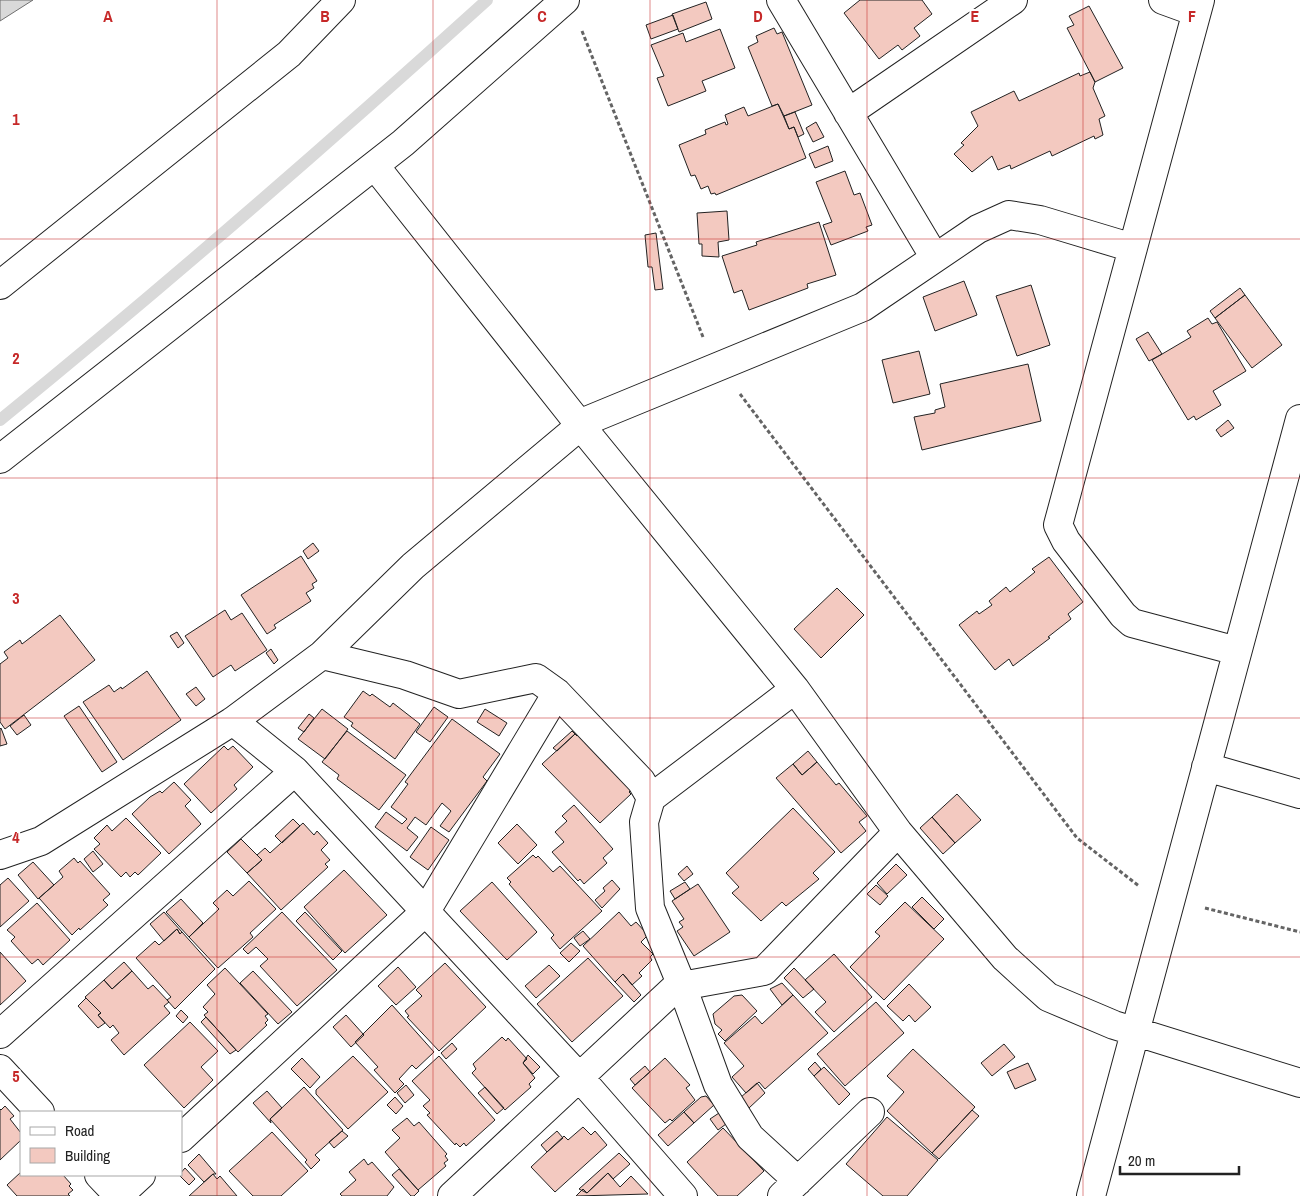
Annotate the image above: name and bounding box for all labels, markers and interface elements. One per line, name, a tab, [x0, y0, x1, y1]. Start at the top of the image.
text: A	[103, 5, 113, 27]
text: B	[320, 5, 330, 27]
text: C	[537, 5, 547, 27]
text: D	[753, 5, 763, 27]
text: E	[971, 5, 980, 27]
text: F	[1188, 5, 1196, 27]
text: 1	[12, 108, 20, 130]
text: 2	[12, 347, 20, 369]
text: 3	[12, 587, 20, 609]
text: 4	[12, 826, 20, 848]
text: 5	[12, 1065, 20, 1087]
legend	[20, 1111, 182, 1176]
text: Road	[65, 1120, 94, 1141]
scale bar	[1120, 1144, 1239, 1176]
text: Building	[65, 1145, 110, 1166]
text: 20 m	[1128, 1150, 1155, 1171]

